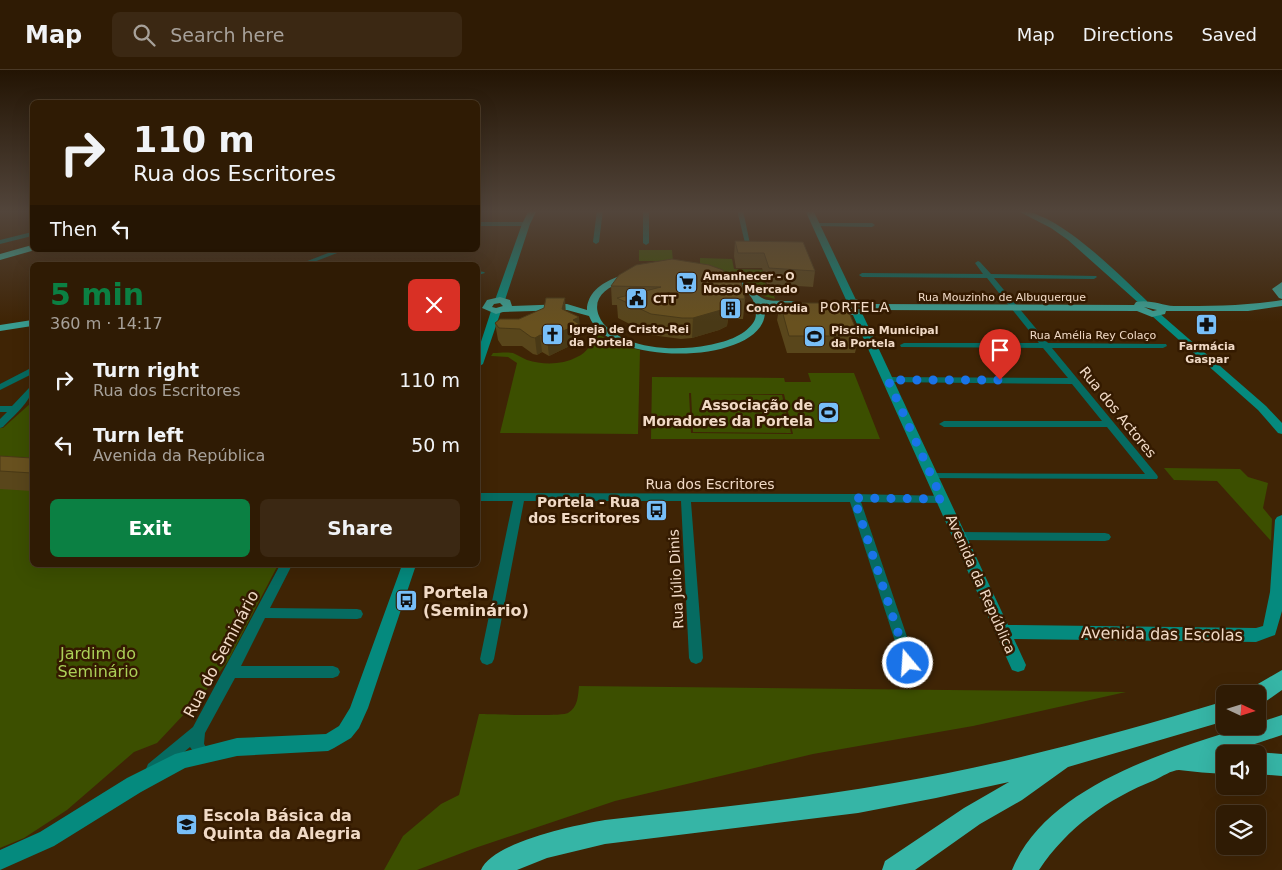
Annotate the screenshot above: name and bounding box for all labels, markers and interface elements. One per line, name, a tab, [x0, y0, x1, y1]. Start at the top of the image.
search box	[112, 12, 462, 57]
text: Map	[25, 21, 82, 49]
icon: search	[130, 21, 158, 49]
text: Search here	[170, 24, 284, 46]
text: Map	[1017, 24, 1055, 45]
text: Directions	[1083, 24, 1173, 45]
text: Saved	[1201, 24, 1257, 45]
icon: right	[50, 120, 115, 185]
text: 110 m	[133, 120, 255, 160]
text: Rua dos Escritores	[133, 161, 336, 186]
icon: left	[107, 215, 135, 243]
text: Then	[50, 218, 97, 240]
supermarket icon: Amanhecer - O Nosso Mercado	[675, 270, 699, 294]
place label: Amanhecer - O Nosso Mercado	[703, 270, 798, 296]
text: 5 min	[50, 277, 144, 312]
button: close	[408, 279, 460, 331]
public building icon: CTT	[625, 287, 649, 311]
street label: Rua Mouzinho de Albuquerque	[918, 291, 1086, 304]
place label: CTT	[653, 293, 677, 306]
building icon: Concórdia	[718, 296, 742, 320]
district label: PORTELA	[820, 299, 890, 315]
place label: Concórdia	[746, 302, 808, 315]
pharmacy icon: Farmácia Gaspar	[1195, 313, 1219, 337]
text: 360 m · 14:17	[50, 314, 163, 333]
church icon: Igreja de Cristo-Rei da Portela	[541, 323, 565, 347]
place label: Igreja de Cristo-Rei da Portela	[569, 323, 689, 349]
sports icon: Piscina Municipal da Portela	[803, 324, 827, 348]
place label: Piscina Municipal da Portela	[831, 324, 939, 350]
pin	[979, 329, 1021, 380]
street label: Rua Amélia Rey Colaço	[1030, 329, 1157, 342]
icon: arrive	[986, 336, 1014, 364]
place label: Farmácia Gaspar	[1179, 340, 1235, 366]
text: Turn right	[93, 359, 199, 381]
street label: Rua dos Actores	[1076, 363, 1160, 461]
icon: right	[50, 366, 78, 394]
text: 110 m	[399, 369, 460, 391]
text: Rua dos Escritores	[93, 381, 241, 400]
place label: Associação de Moradores da Portela	[642, 397, 813, 429]
sports icon: Associação de Moradores da Portela	[817, 401, 841, 425]
text: Turn left	[93, 424, 184, 446]
icon: left	[50, 431, 78, 459]
text: 50 m	[411, 434, 460, 456]
text: Avenida da República	[93, 446, 265, 465]
street label: Rua dos Escritores	[645, 476, 775, 492]
place label: Portela - Rua dos Escritores	[528, 494, 640, 526]
bus stop icon: Portela - Rua dos Escritores	[644, 498, 668, 522]
button: Exit	[50, 499, 250, 557]
button: Share	[260, 499, 460, 557]
street label: Avenida da República	[943, 512, 1019, 656]
street label: Rua Júlio Dinis	[665, 529, 687, 629]
place label: Portela (Seminário)	[423, 583, 529, 620]
street label: Rua do Seminário	[179, 587, 263, 721]
bus stop icon: Portela (Seminário)	[395, 589, 419, 613]
street label: Avenida das Escolas	[1081, 623, 1243, 645]
position arrow	[881, 636, 933, 688]
park label: Jardim do Seminário	[58, 644, 138, 681]
north arrow	[1216, 685, 1266, 735]
map controls	[1216, 685, 1266, 855]
button: sound	[1216, 745, 1266, 795]
button: layers	[1216, 805, 1266, 855]
place label: Escola Básica da Quinta da Alegria	[203, 806, 361, 843]
school or university icon: Escola Básica da Quinta da Alegria	[175, 812, 199, 836]

